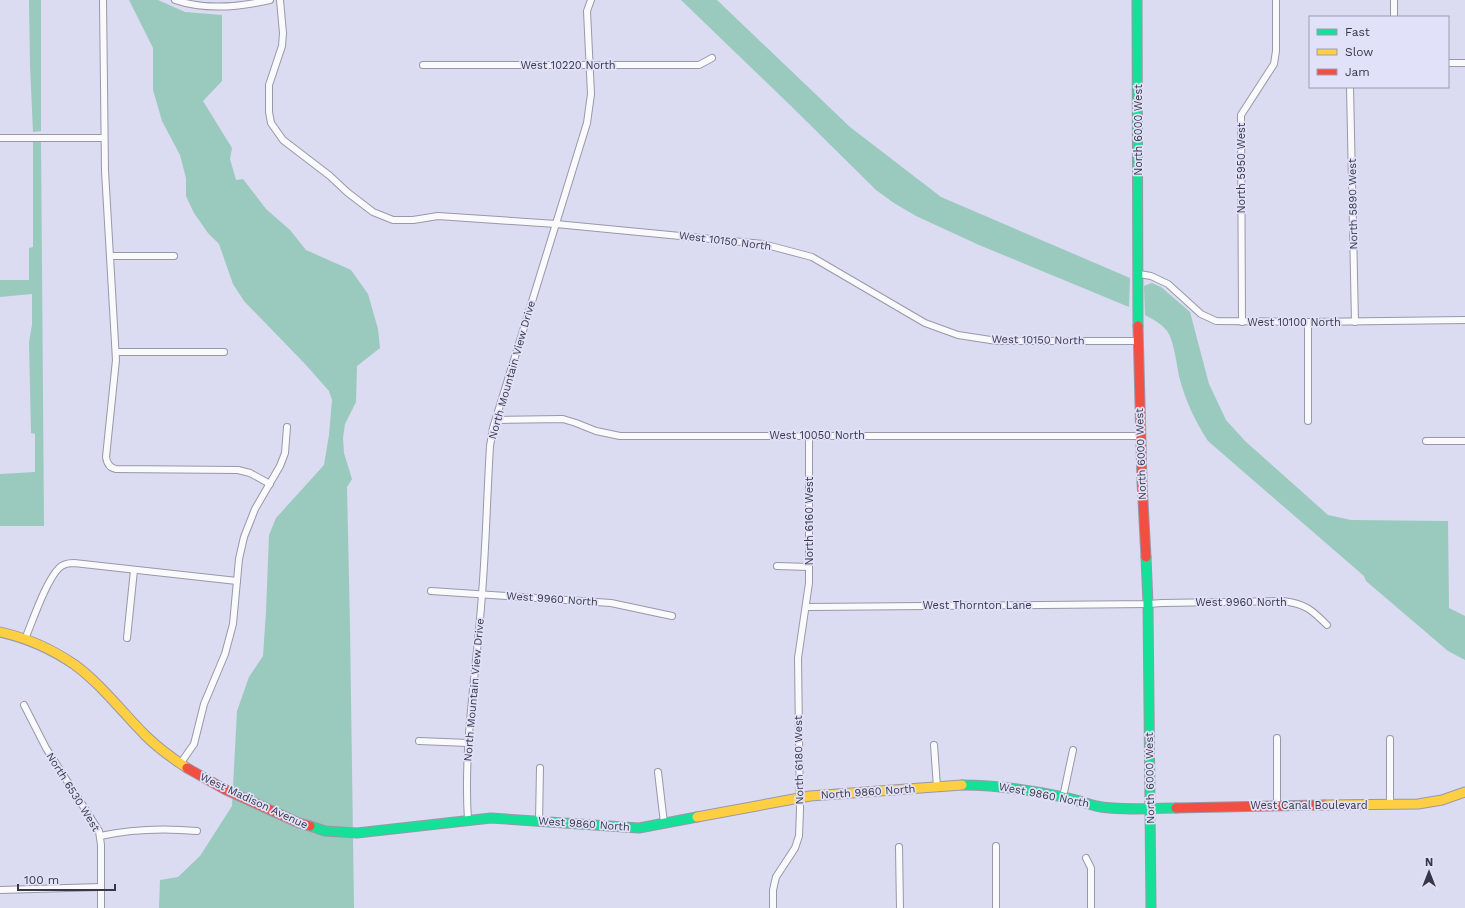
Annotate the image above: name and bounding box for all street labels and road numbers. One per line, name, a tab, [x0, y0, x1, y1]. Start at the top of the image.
street label: West 10220 North	[520, 59, 616, 72]
street label: North 6000 West	[1132, 84, 1145, 176]
street label: North 5950 West	[1235, 122, 1248, 213]
street label: North 5890 West	[1346, 158, 1360, 250]
street label: West 10150 North	[678, 229, 772, 253]
street label: North Mountain View Drive	[486, 299, 538, 441]
street label: West 10100 North	[1247, 316, 1341, 329]
street label: West 10150 North	[991, 333, 1085, 347]
street label: North 6000 West	[1133, 408, 1149, 500]
street label: West 10050 North	[769, 429, 865, 442]
street label: North 6160 West	[803, 476, 816, 565]
street label: West 9960 North	[506, 589, 598, 609]
street label: West 9960 North	[1195, 596, 1287, 609]
street label: West Thornton Lane	[922, 599, 1032, 612]
street label: North Mountain View Drive	[461, 618, 487, 762]
street label: North 6180 West	[792, 715, 806, 805]
street label: North 6000 West	[1143, 732, 1157, 824]
street label: North 6530 West	[43, 750, 103, 834]
street label: West Madison Avenue	[198, 770, 310, 832]
street label: West 9860 North	[998, 780, 1090, 810]
street label: North 9860 North	[820, 782, 916, 802]
street label: West Canal Boulevard	[1250, 799, 1368, 812]
street label: West 9860 North	[538, 814, 630, 834]

